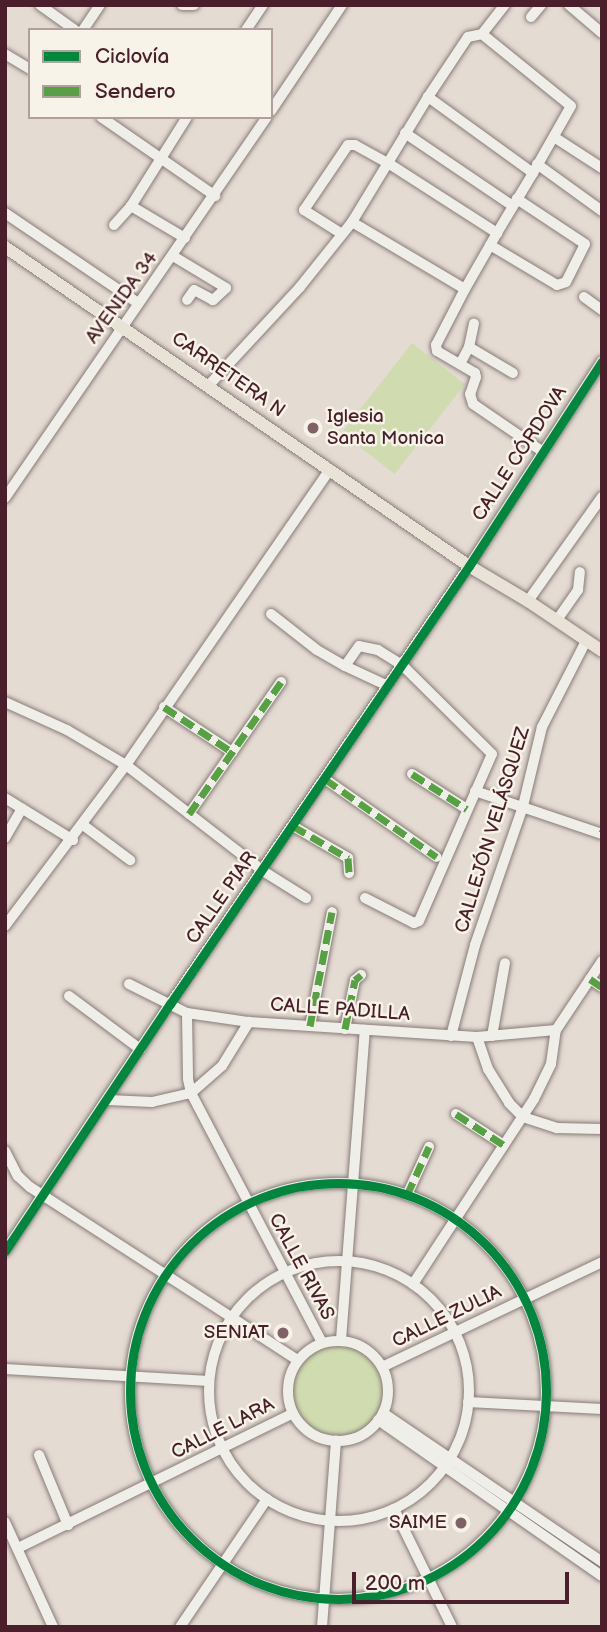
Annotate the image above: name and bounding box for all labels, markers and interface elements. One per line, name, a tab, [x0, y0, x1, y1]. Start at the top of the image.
legend	[28, 28, 273, 119]
text: Ciclovía	[95, 44, 169, 69]
text: Sendero	[95, 79, 176, 104]
street label: AVENIDA 34	[81, 248, 163, 348]
street label: CARRETERA N	[167, 327, 289, 423]
street label: CALLE CÓRDOVA	[468, 382, 572, 526]
place label: Iglesia Santa Monica	[327, 406, 444, 450]
marker: Iglesia Santa Monica	[305, 420, 321, 436]
street label: CALLEJÓN VELÁSQUEZ	[451, 724, 535, 936]
street label: CALLE PIAR	[182, 847, 262, 949]
street label: CALLE PADILLA	[269, 994, 411, 1026]
street label: CALLE RIVAS	[263, 1210, 339, 1324]
street label: CALLE ZULIA	[389, 1281, 505, 1353]
place label: SENIAT	[204, 1322, 269, 1344]
marker: SENIAT	[275, 1325, 291, 1341]
street label: CALLE LARA	[168, 1393, 278, 1465]
place label: SAIME	[389, 1512, 447, 1534]
marker: SAIME	[453, 1515, 469, 1531]
scale bar	[355, 1558, 572, 1602]
text: 200 m	[365, 1571, 425, 1596]

